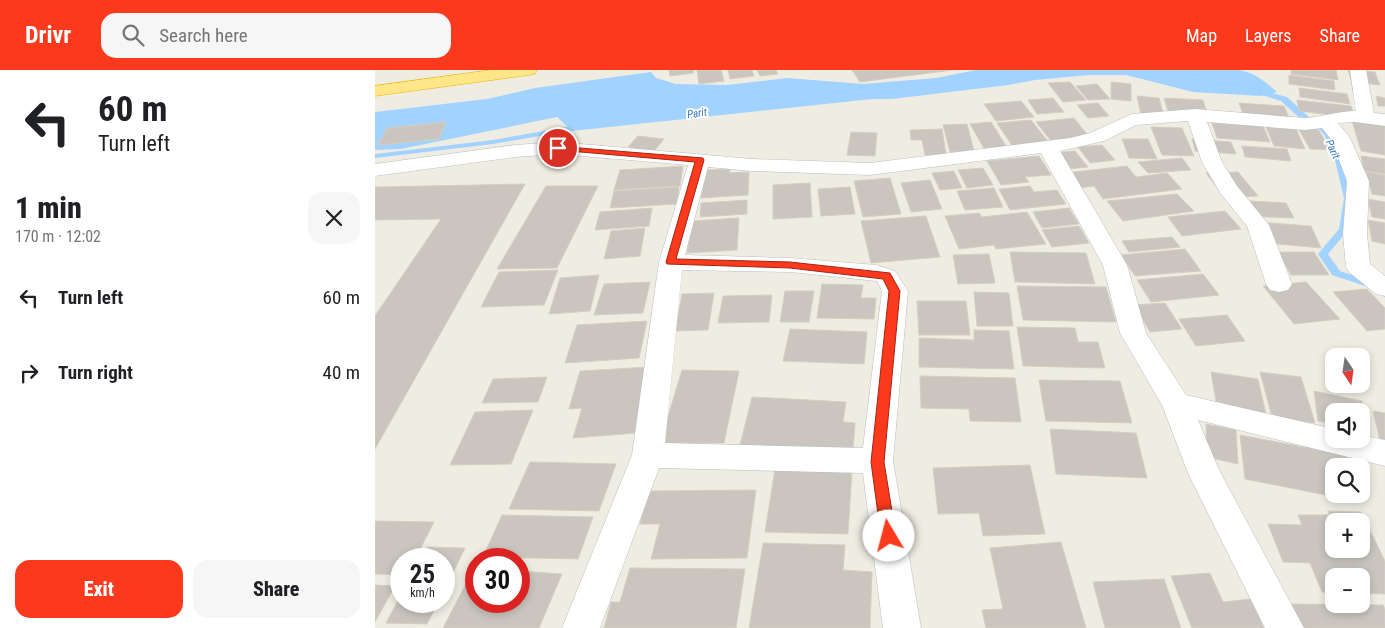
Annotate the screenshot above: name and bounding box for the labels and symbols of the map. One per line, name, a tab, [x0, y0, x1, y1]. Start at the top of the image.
water label: Parit	[686, 106, 709, 121]
pin	[537, 127, 579, 169]
water label: Parit	[1322, 137, 1343, 162]
north arrow	[1325, 348, 1370, 392]
position arrow	[862, 509, 914, 561]
speed limit sign: 30	[465, 548, 530, 613]

